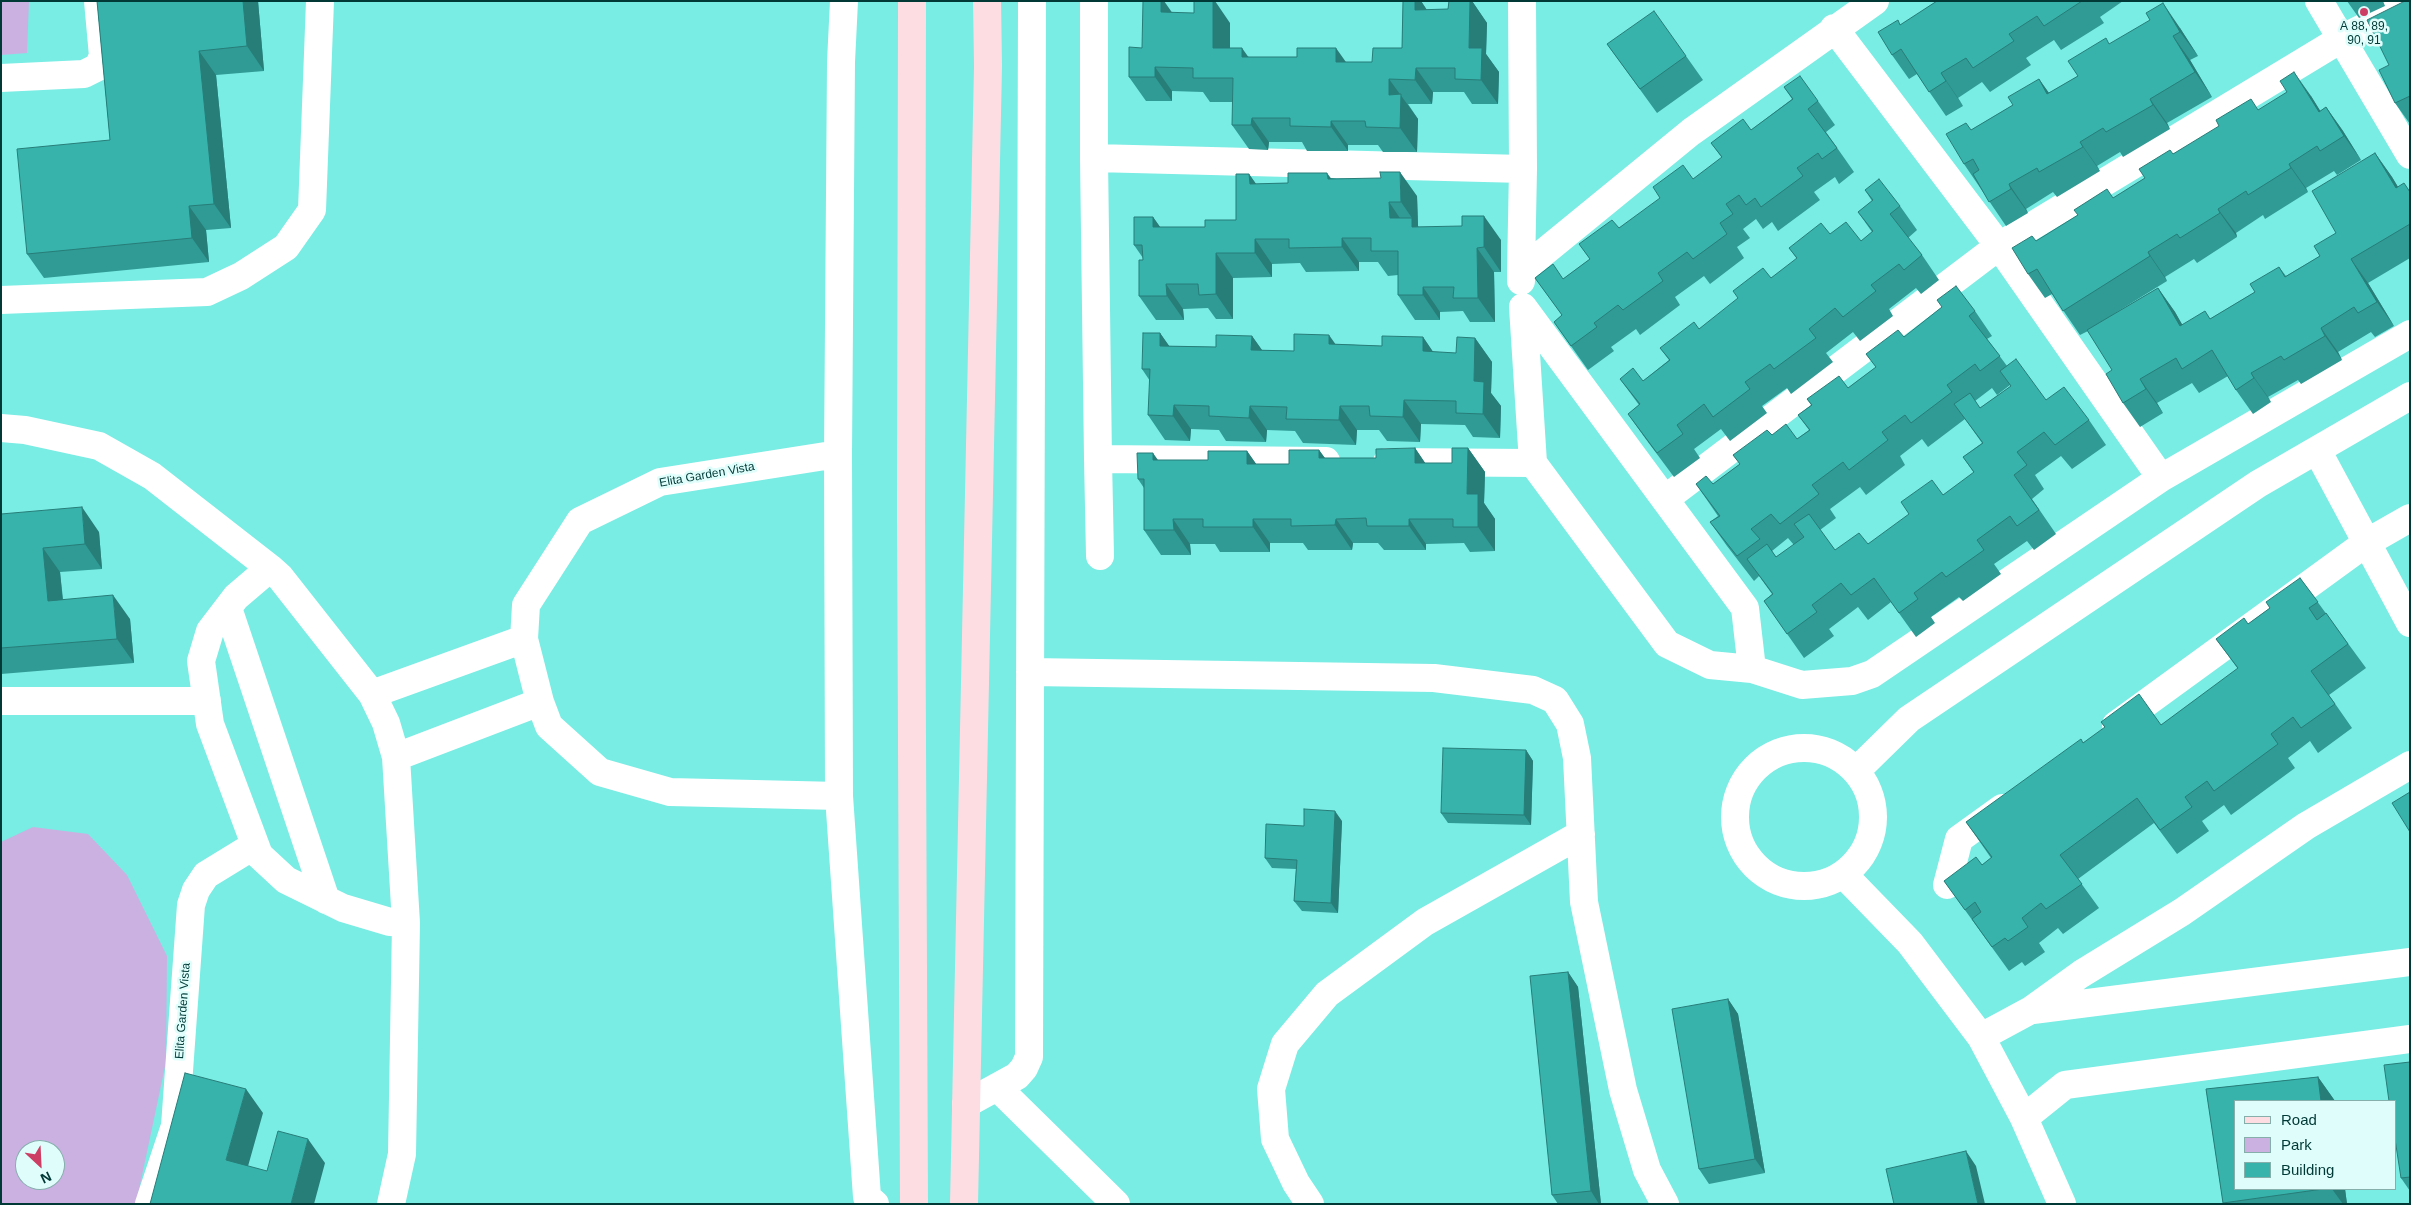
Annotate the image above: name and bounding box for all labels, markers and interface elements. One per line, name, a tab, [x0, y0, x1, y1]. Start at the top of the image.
marker: A 88, 89, 90, 91	[2358, 6, 2370, 18]
place label: A 88, 89, 90, 91	[2340, 20, 2388, 48]
street label: Elita Garden Vista	[658, 460, 756, 490]
street label: Elita Garden Vista	[172, 962, 194, 1060]
legend	[2234, 1100, 2396, 1190]
text: Road	[2281, 1111, 2317, 1128]
text: Park	[2281, 1136, 2312, 1153]
north arrow	[15, 1140, 65, 1190]
text: Building	[2281, 1161, 2334, 1178]
text: N	[38, 1168, 54, 1187]

